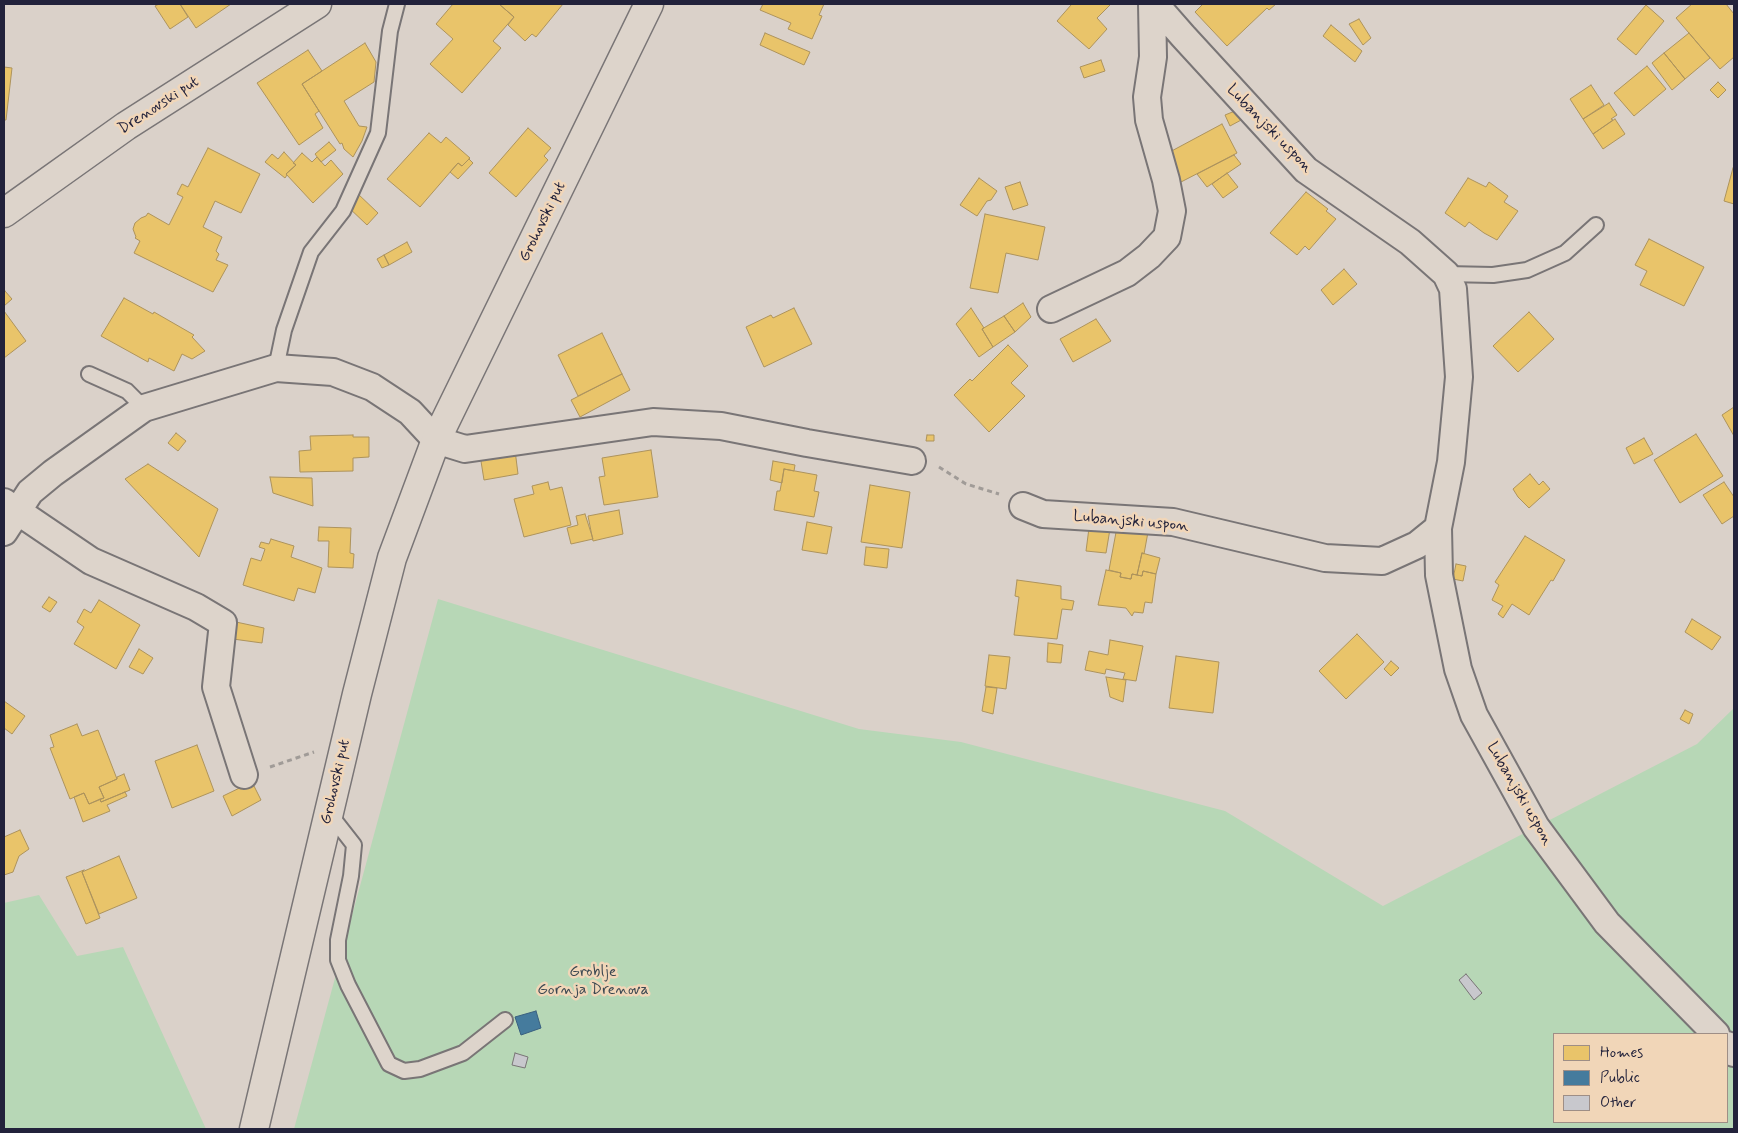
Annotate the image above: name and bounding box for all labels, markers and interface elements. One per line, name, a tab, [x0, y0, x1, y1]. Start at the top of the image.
street label: Drenovski put	[115, 73, 203, 139]
street label: Lubanjski uspon	[1222, 81, 1316, 177]
street label: Grohovski put	[515, 179, 571, 265]
street label: Lubanjski uspon	[1073, 507, 1189, 537]
street label: Grohovski put	[317, 738, 355, 826]
street label: Lubanjski uspon	[1482, 739, 1556, 849]
park label: Groblje Gornja Drenova	[537, 963, 649, 1001]
legend	[1553, 1033, 1728, 1123]
text: Homes	[1600, 1043, 1643, 1063]
text: Public	[1600, 1068, 1640, 1088]
text: Other	[1600, 1093, 1636, 1113]

